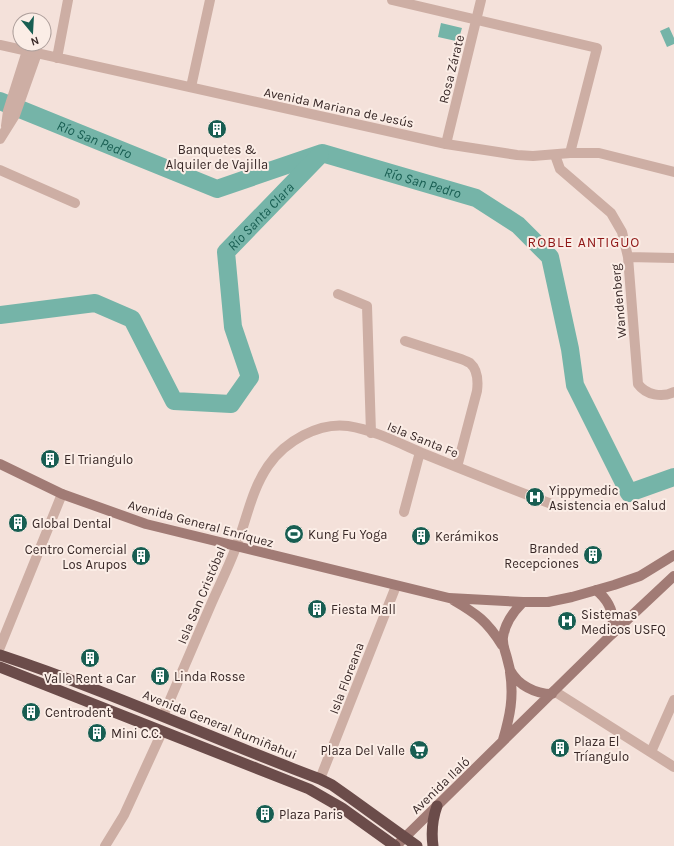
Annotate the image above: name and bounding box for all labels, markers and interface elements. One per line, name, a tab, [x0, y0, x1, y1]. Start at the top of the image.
north arrow	[12, 12, 52, 52]
street label: Rosa Zárate	[436, 33, 467, 105]
text: N	[29, 34, 41, 48]
street label: Avenida Mariana de Jesús	[263, 84, 415, 131]
water label: Río San Pedro	[54, 117, 134, 163]
building icon: Banquetes & Alquiler de Vajilla	[206, 118, 228, 140]
place label: Banquetes & Alquiler de Vajilla	[166, 142, 268, 173]
water label: Río San Pedro	[382, 164, 463, 202]
water label: Río Santa Clara	[224, 179, 298, 255]
district label: ROBLE ANTIGUO	[528, 234, 640, 251]
street label: Wandenberg	[608, 262, 629, 339]
street label: Isla Santa Fe	[385, 418, 461, 461]
building icon: El Triangulo	[39, 448, 61, 470]
place label: El Triangulo	[64, 452, 133, 467]
place label: Yippymedic Asistencia en Salud	[549, 483, 666, 513]
hospital icon: Yippymedic Asistencia en Salud	[524, 486, 546, 508]
street label: Avenida General Enríquez	[126, 497, 275, 551]
building icon: Global Dental	[7, 512, 29, 534]
place label: Global Dental	[32, 516, 112, 531]
sports icon: Kung Fu Yoga	[283, 523, 305, 545]
building icon: Kerámikos	[410, 525, 432, 547]
place label: Kung Fu Yoga	[308, 527, 387, 542]
place label: Kerámikos	[435, 529, 499, 544]
place label: Branded Recepciones	[504, 541, 579, 571]
place label: Centro Comercial Los Arupos	[25, 542, 127, 572]
street label: Isla San Cristóbal	[174, 544, 229, 646]
building icon: Branded Recepciones	[582, 544, 604, 566]
building icon: Centro Comercial Los Arupos	[130, 545, 152, 567]
building icon: Fiesta Mall	[306, 598, 328, 620]
place label: Fiesta Mall	[331, 602, 396, 617]
place label: Sistemas Medicos USFQ	[581, 607, 666, 637]
hospital icon: Sistemas Medicos USFQ	[556, 610, 578, 632]
street label: Isla Floreana	[326, 640, 367, 716]
building icon: Valle Rent a Car	[79, 647, 101, 669]
building icon: Linda Rosse	[149, 665, 171, 687]
place label: Linda Rosse	[174, 669, 245, 684]
place label: Valle Rent a Car	[44, 671, 136, 686]
street label: Avenida General Rumiñahui	[141, 687, 299, 762]
building icon: Centrodent	[20, 701, 42, 723]
place label: Centrodent	[45, 705, 111, 720]
building icon: Mini C.C.	[86, 722, 108, 744]
place label: Mini C.C.	[111, 726, 161, 741]
place label: Plaza El Tríangulo	[574, 734, 629, 764]
building icon: Plaza El Tríangulo	[549, 737, 571, 759]
supermarket icon: Plaza Del Valle	[408, 739, 430, 761]
place label: Plaza Del Valle	[321, 743, 405, 758]
street label: Avenida Ilaló	[408, 754, 473, 817]
building icon: Plaza Paris	[254, 803, 276, 825]
place label: Plaza Paris	[279, 807, 343, 822]

